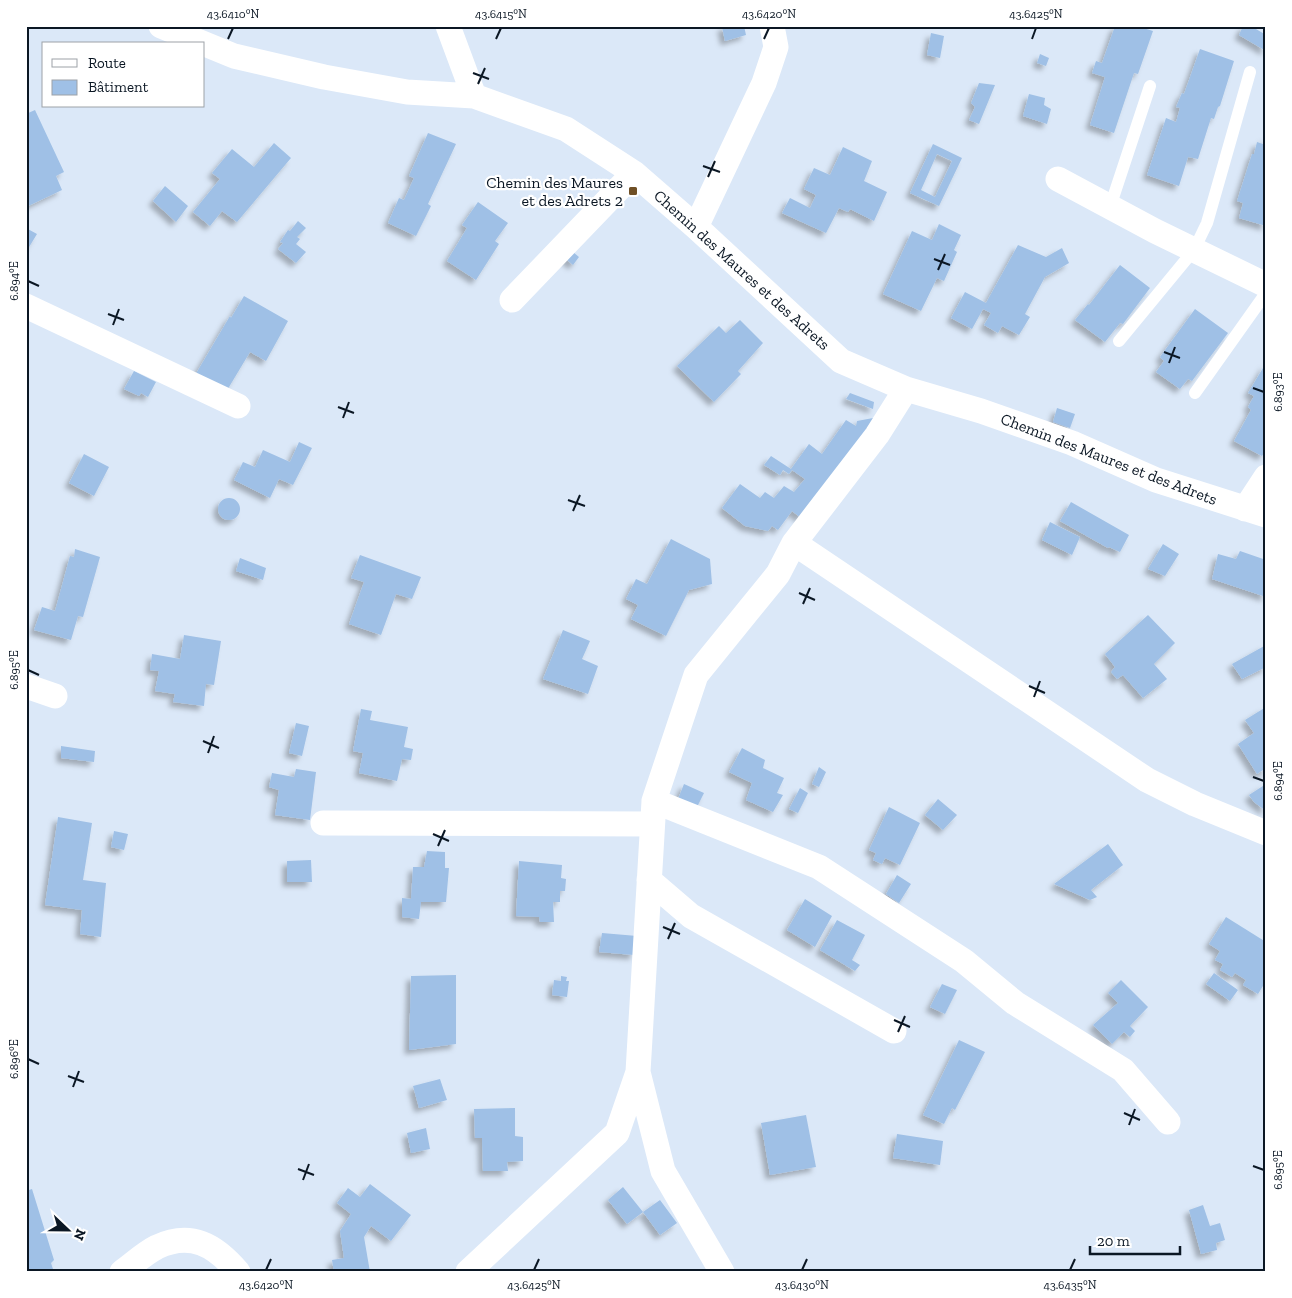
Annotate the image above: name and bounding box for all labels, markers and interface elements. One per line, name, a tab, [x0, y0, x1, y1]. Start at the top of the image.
text: 43.6410°N	[207, 7, 259, 21]
text: 43.6415°N	[475, 7, 527, 21]
text: 43.6420°N	[742, 7, 796, 21]
text: 43.6425°N	[1009, 7, 1063, 21]
legend	[42, 42, 205, 108]
text: Route	[88, 54, 126, 72]
text: Bâtiment	[88, 78, 149, 96]
place label: Chemin des Maures et des Adrets 2	[486, 173, 623, 210]
marker: Chemin des Maures et des Adrets 2	[627, 185, 639, 197]
street label: Chemin des Maures et des Adrets	[650, 186, 834, 354]
text: 6.894°E	[7, 261, 21, 301]
text: 6.893°E	[1271, 372, 1285, 412]
street label: Chemin des Maures et des Adrets	[998, 409, 1220, 509]
text: 6.895°E	[7, 650, 21, 690]
text: 6.894°E	[1271, 761, 1285, 801]
text: 6.896°E	[7, 1039, 21, 1079]
text: 6.895°E	[1271, 1150, 1285, 1190]
north arrow	[42, 1206, 92, 1256]
scale bar	[1090, 1223, 1180, 1255]
text: N	[70, 1227, 89, 1243]
text: 20 m	[1097, 1232, 1130, 1250]
text: 43.6420°N	[239, 1278, 293, 1292]
text: 43.6425°N	[507, 1278, 561, 1292]
text: 43.6430°N	[775, 1278, 829, 1292]
text: 43.6435°N	[1043, 1278, 1097, 1292]

